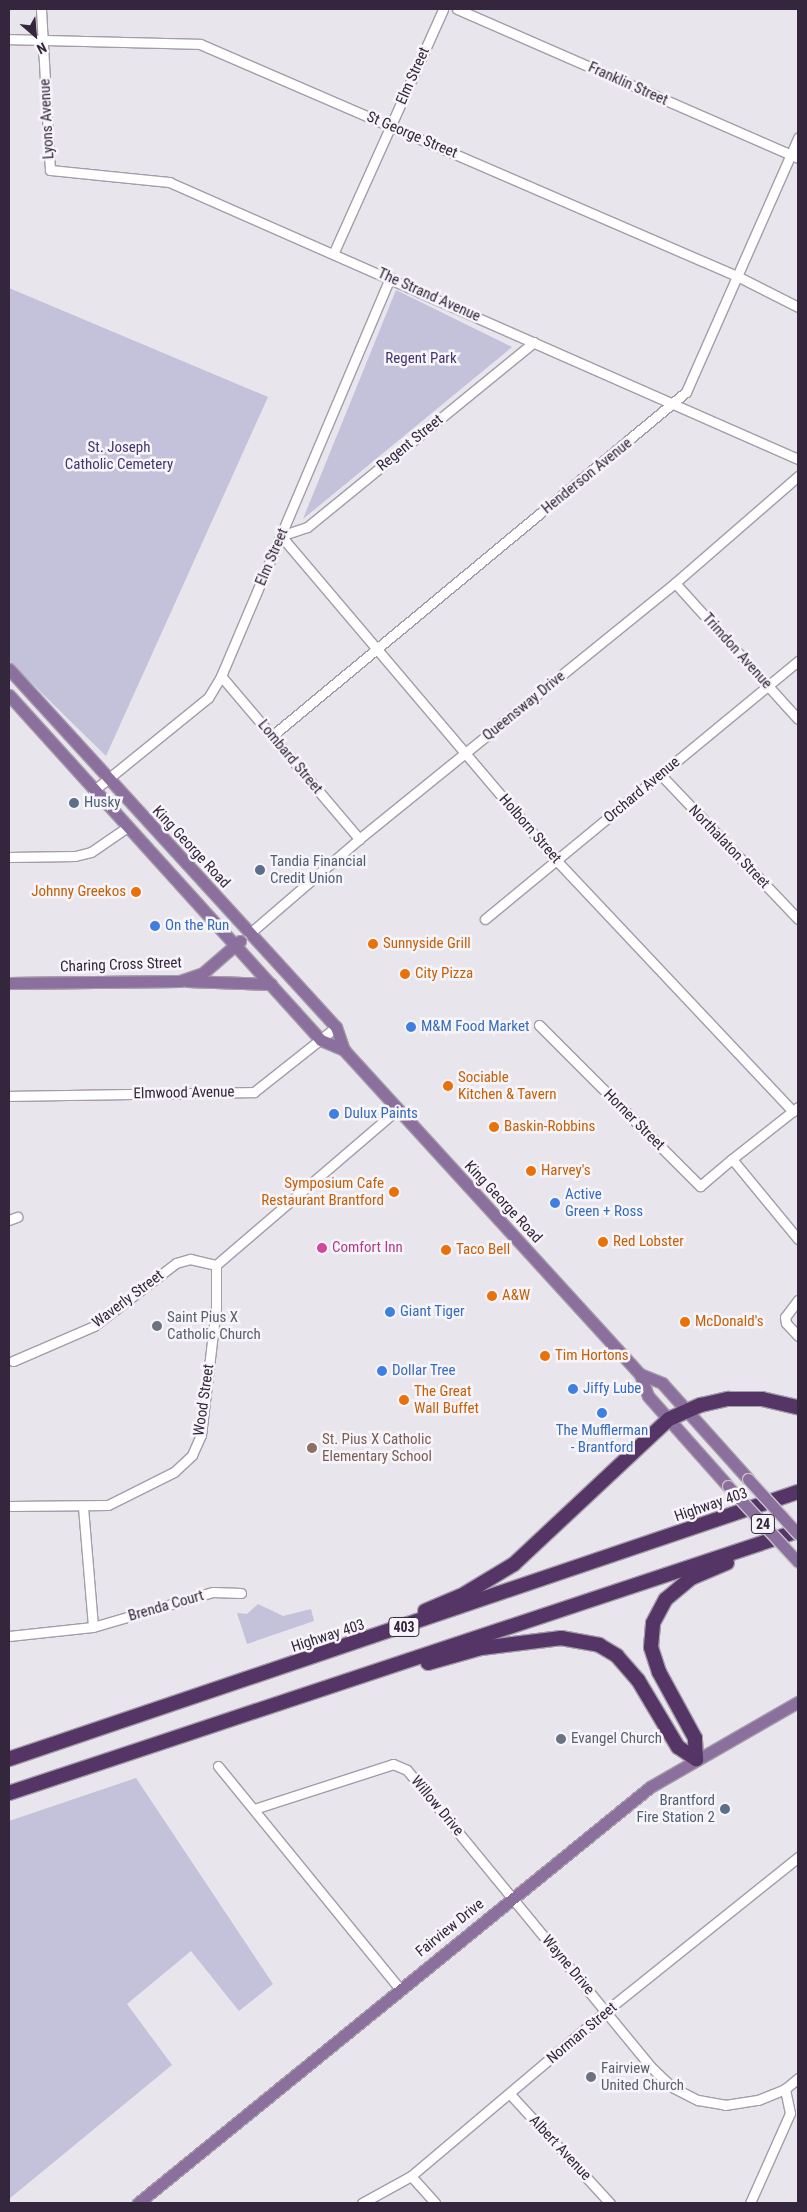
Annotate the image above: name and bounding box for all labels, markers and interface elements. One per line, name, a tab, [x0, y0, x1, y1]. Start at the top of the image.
north arrow	[10, 10, 60, 60]
text: N	[34, 39, 49, 57]
street label: Elm Street	[392, 45, 434, 107]
street label: Franklin Street	[585, 58, 671, 110]
street label: Lyons Avenue	[36, 78, 58, 160]
street label: St George Street	[364, 108, 460, 162]
street label: The Strand Avenue	[375, 264, 483, 326]
park label: Regent Park	[385, 350, 457, 368]
street label: Regent Street	[373, 411, 447, 475]
street label: Henderson Avenue	[538, 434, 636, 518]
park label: St. Joseph Catholic Cemetery	[65, 438, 173, 473]
street label: Elm Street	[252, 526, 292, 588]
street label: Trimdon Avenue	[698, 610, 776, 692]
street label: Queensway Drive	[479, 667, 569, 745]
street label: Lombard Street	[254, 716, 326, 798]
street label: Orchard Avenue	[600, 753, 684, 827]
street label: Holborn Street	[495, 791, 565, 867]
place label: Husky	[84, 794, 120, 812]
marker: Husky	[68, 797, 80, 809]
street label: King George Road	[148, 802, 234, 892]
street label: Northalaton Street	[685, 802, 773, 892]
place label: Tandia Financial Credit Union	[270, 852, 366, 887]
marker: Tandia Financial Credit Union	[254, 864, 266, 876]
place label: Johnny Greekos	[31, 883, 126, 901]
marker: Johnny Greekos	[130, 886, 142, 898]
place label: On the Run	[165, 917, 229, 935]
marker: On the Run	[149, 920, 161, 932]
place label: Sunnyside Grill	[383, 935, 471, 953]
marker: Sunnyside Grill	[367, 938, 379, 950]
street label: Charing Cross Street	[60, 954, 182, 976]
place label: City Pizza	[415, 965, 473, 983]
marker: City Pizza	[399, 968, 411, 980]
place label: M&M Food Market	[421, 1018, 529, 1036]
marker: M&M Food Market	[405, 1021, 417, 1033]
place label: Sociable Kitchen & Tavern	[458, 1068, 557, 1103]
marker: Sociable Kitchen & Tavern	[442, 1080, 454, 1092]
street label: Elmwood Avenue	[133, 1083, 235, 1103]
street label: Horner Street	[600, 1086, 668, 1154]
place label: Dulux Paints	[344, 1105, 418, 1123]
marker: Dulux Paints	[328, 1108, 340, 1120]
place label: Baskin-Robbins	[504, 1118, 595, 1136]
marker: Baskin-Robbins	[488, 1121, 500, 1133]
street label: King George Road	[460, 1157, 546, 1247]
place label: Harvey's	[541, 1162, 591, 1180]
marker: Harvey's	[525, 1165, 537, 1177]
place label: Symposium Cafe Restaurant Brantford	[261, 1174, 384, 1209]
place label: Active Green + Ross	[565, 1185, 643, 1220]
marker: Symposium Cafe Restaurant Brantford	[388, 1186, 400, 1198]
marker: Active Green + Ross	[549, 1197, 561, 1209]
place label: Red Lobster	[613, 1233, 684, 1251]
marker: Red Lobster	[597, 1236, 609, 1248]
place label: Comfort Inn	[332, 1239, 403, 1257]
place label: Taco Bell	[456, 1241, 510, 1259]
marker: Comfort Inn	[316, 1242, 328, 1254]
marker: Taco Bell	[440, 1244, 452, 1256]
street label: Waverly Street	[89, 1266, 167, 1332]
place label: A&W	[502, 1287, 530, 1305]
marker: A&W	[486, 1290, 498, 1302]
place label: Giant Tiger	[400, 1303, 465, 1321]
marker: Giant Tiger	[384, 1306, 396, 1318]
place label: Saint Pius X Catholic Church	[167, 1308, 261, 1343]
place label: McDonald's	[695, 1313, 764, 1331]
marker: McDonald's	[679, 1316, 691, 1328]
marker: Saint Pius X Catholic Church	[151, 1320, 163, 1332]
place label: Tim Hortons	[555, 1347, 629, 1365]
marker: Tim Hortons	[539, 1350, 551, 1362]
place label: Dollar Tree	[392, 1362, 456, 1380]
street label: Wood Street	[190, 1363, 218, 1437]
marker: Dollar Tree	[376, 1365, 388, 1377]
place label: Jiffy Lube	[583, 1380, 641, 1398]
place label: The Great Wall Buffet	[414, 1382, 479, 1417]
marker: Jiffy Lube	[567, 1383, 579, 1395]
marker: The Great Wall Buffet	[398, 1394, 410, 1406]
marker: The Mufflerman - Brantford	[596, 1407, 608, 1419]
place label: The Mufflerman - Brantford	[556, 1421, 648, 1456]
place label: St. Pius X Catholic Elementary School	[322, 1430, 432, 1465]
marker: St. Pius X Catholic Elementary School	[306, 1442, 318, 1454]
street label: Highway 403	[672, 1484, 750, 1526]
road number: 24	[750, 1512, 776, 1536]
street label: Brenda Court	[126, 1587, 206, 1625]
road number: 403	[388, 1615, 420, 1638]
street label: Highway 403	[289, 1616, 367, 1656]
place label: Evangel Church	[571, 1730, 662, 1748]
marker: Evangel Church	[555, 1733, 567, 1745]
street label: Willow Drive	[407, 1772, 467, 1840]
place label: Brantford Fire Station 2	[637, 1791, 715, 1826]
marker: Brantford Fire Station 2	[719, 1803, 731, 1815]
street label: Fairview Drive	[412, 1895, 488, 1961]
street label: Wayne Drive	[538, 1932, 598, 1998]
street label: Norman Street	[543, 1999, 621, 2067]
place label: Fairview United Church	[601, 2059, 684, 2094]
marker: Fairview United Church	[585, 2071, 597, 2083]
street label: Albert Avenue	[525, 2112, 595, 2184]

